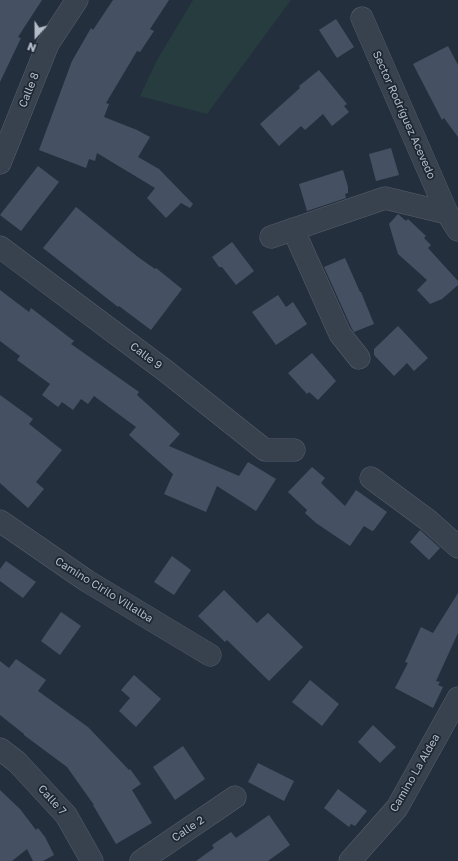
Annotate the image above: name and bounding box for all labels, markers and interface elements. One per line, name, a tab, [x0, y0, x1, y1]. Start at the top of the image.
north arrow	[16, 16, 56, 56]
text: N	[25, 40, 38, 55]
street label: Sector Rodríguez Acevedo	[370, 49, 438, 181]
street label: Calle 8	[16, 71, 42, 109]
street label: Calle 9	[127, 340, 165, 372]
street label: Camino Cirilo Villalba	[53, 554, 155, 626]
street label: Camino La Aldea	[387, 732, 443, 814]
street label: Calle 7	[35, 782, 69, 818]
street label: Calle 2	[169, 813, 207, 845]

